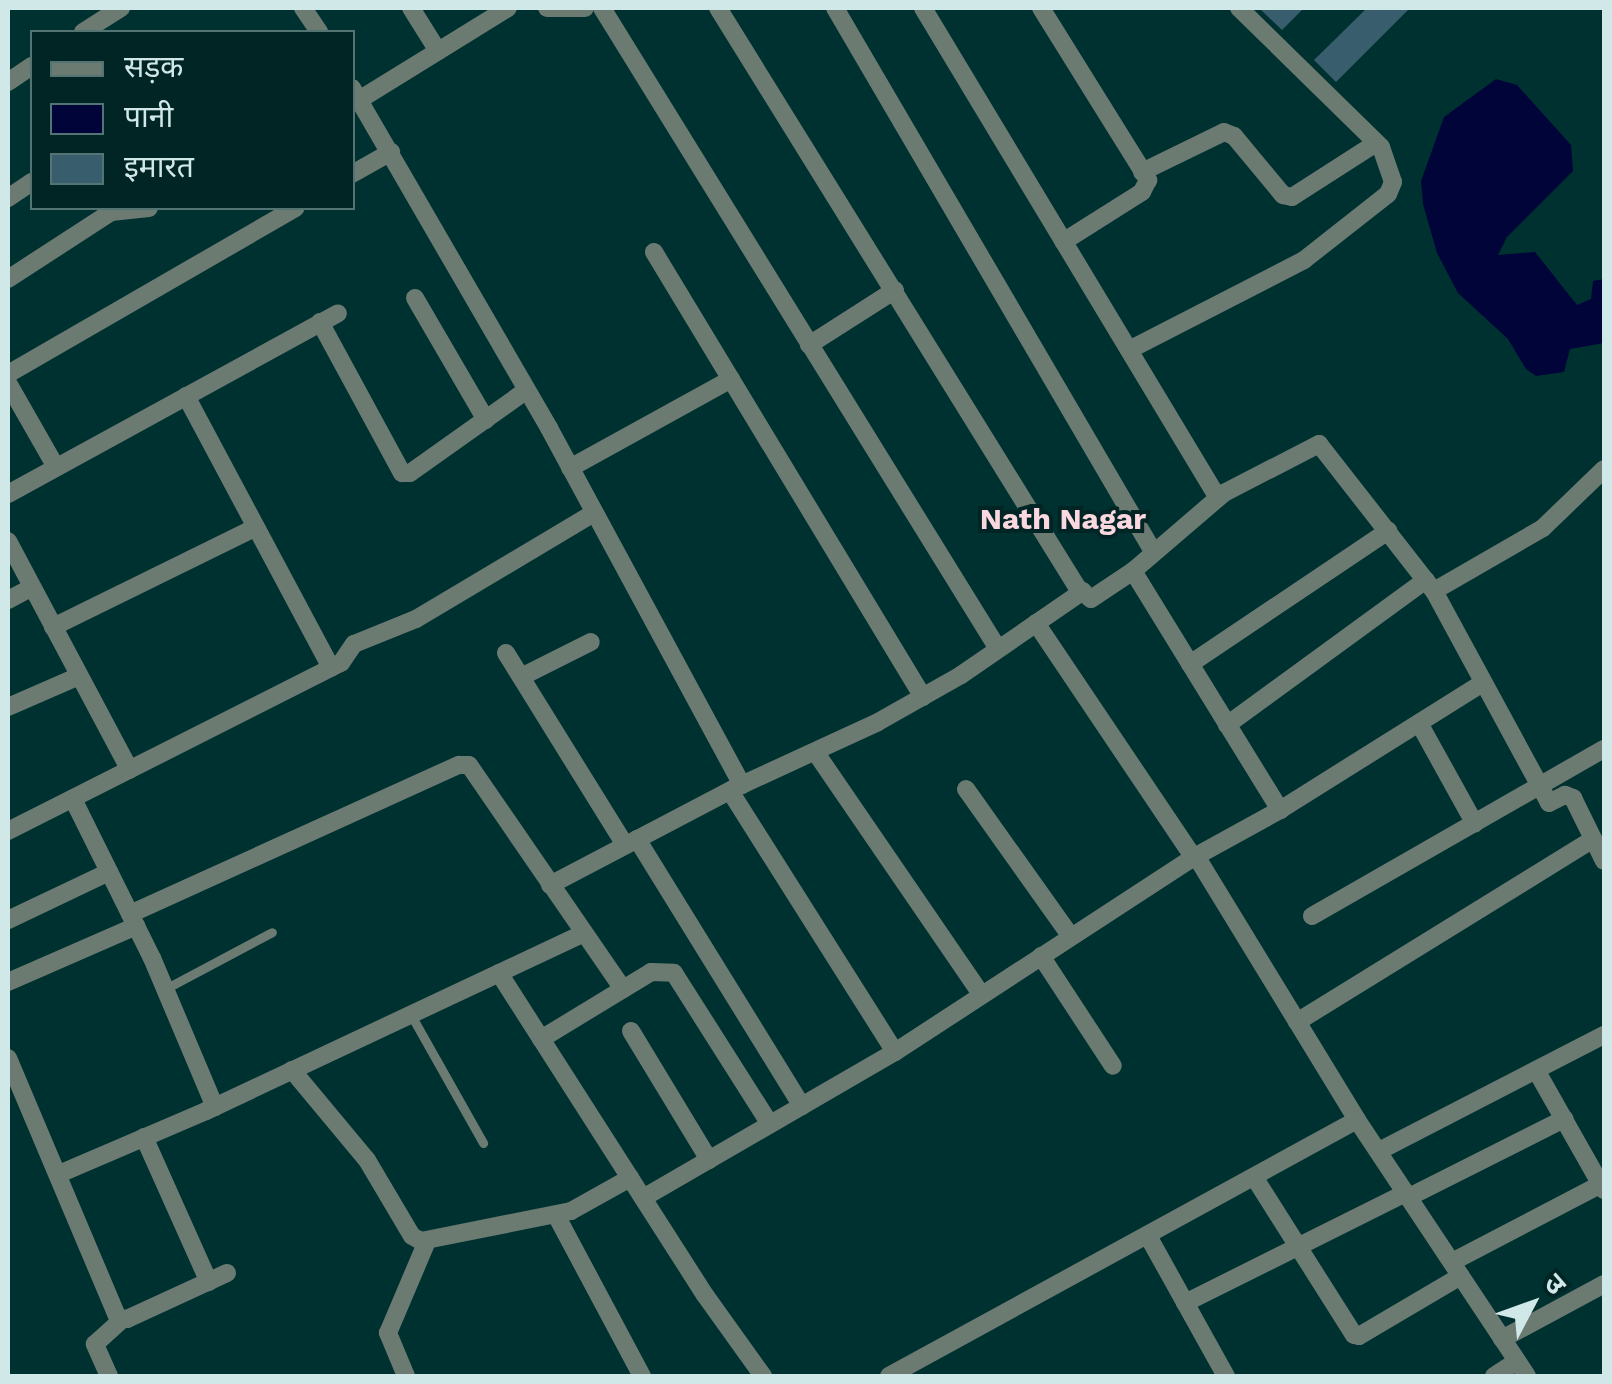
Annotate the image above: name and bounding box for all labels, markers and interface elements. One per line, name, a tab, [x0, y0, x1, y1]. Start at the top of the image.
legend	[30, 30, 355, 210]
text: सड़क	[124, 49, 183, 84]
text: पानी	[124, 99, 173, 134]
text: इमारत	[124, 149, 194, 184]
district label: Nath Nagar	[980, 501, 1146, 537]
north arrow	[1482, 1254, 1582, 1354]
text: उ	[1537, 1267, 1573, 1301]

